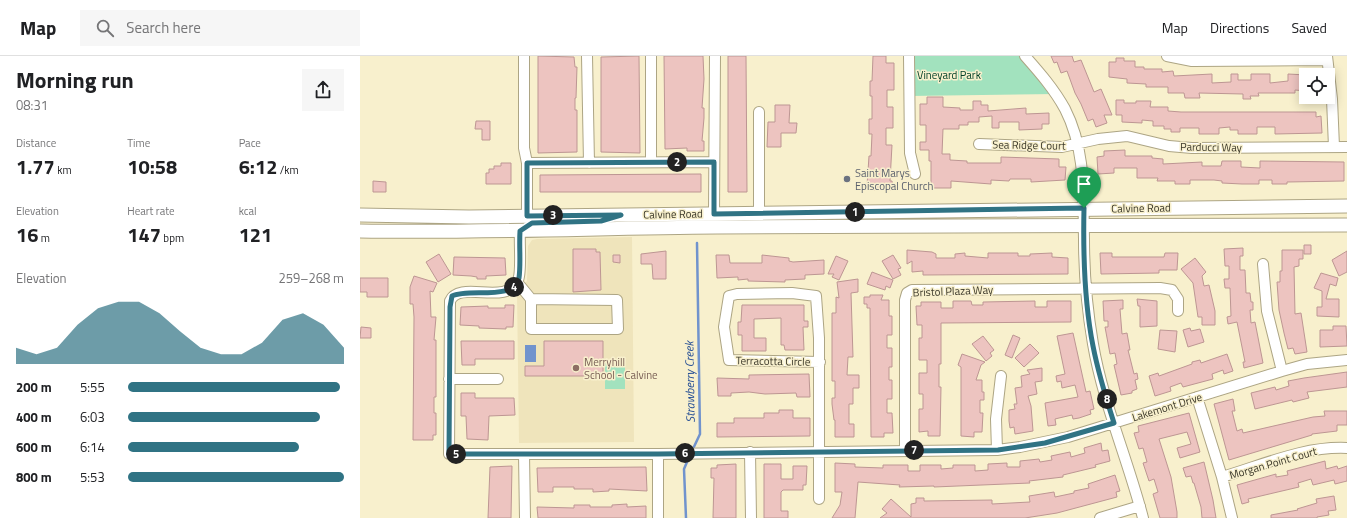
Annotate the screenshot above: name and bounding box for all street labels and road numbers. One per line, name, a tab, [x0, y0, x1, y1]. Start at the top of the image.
street label: Sea Ridge Court	[992, 136, 1066, 154]
street label: Parducci Way	[1180, 138, 1243, 156]
street label: Calvine Road	[1111, 199, 1171, 217]
street label: Calvine Road	[643, 205, 703, 223]
street label: Bristol Plaza Way	[912, 282, 994, 300]
street label: Terracotta Circle	[736, 352, 811, 370]
street label: Lakemont Drive	[1130, 389, 1205, 425]
street label: Morgan Point Court	[1227, 443, 1319, 483]

